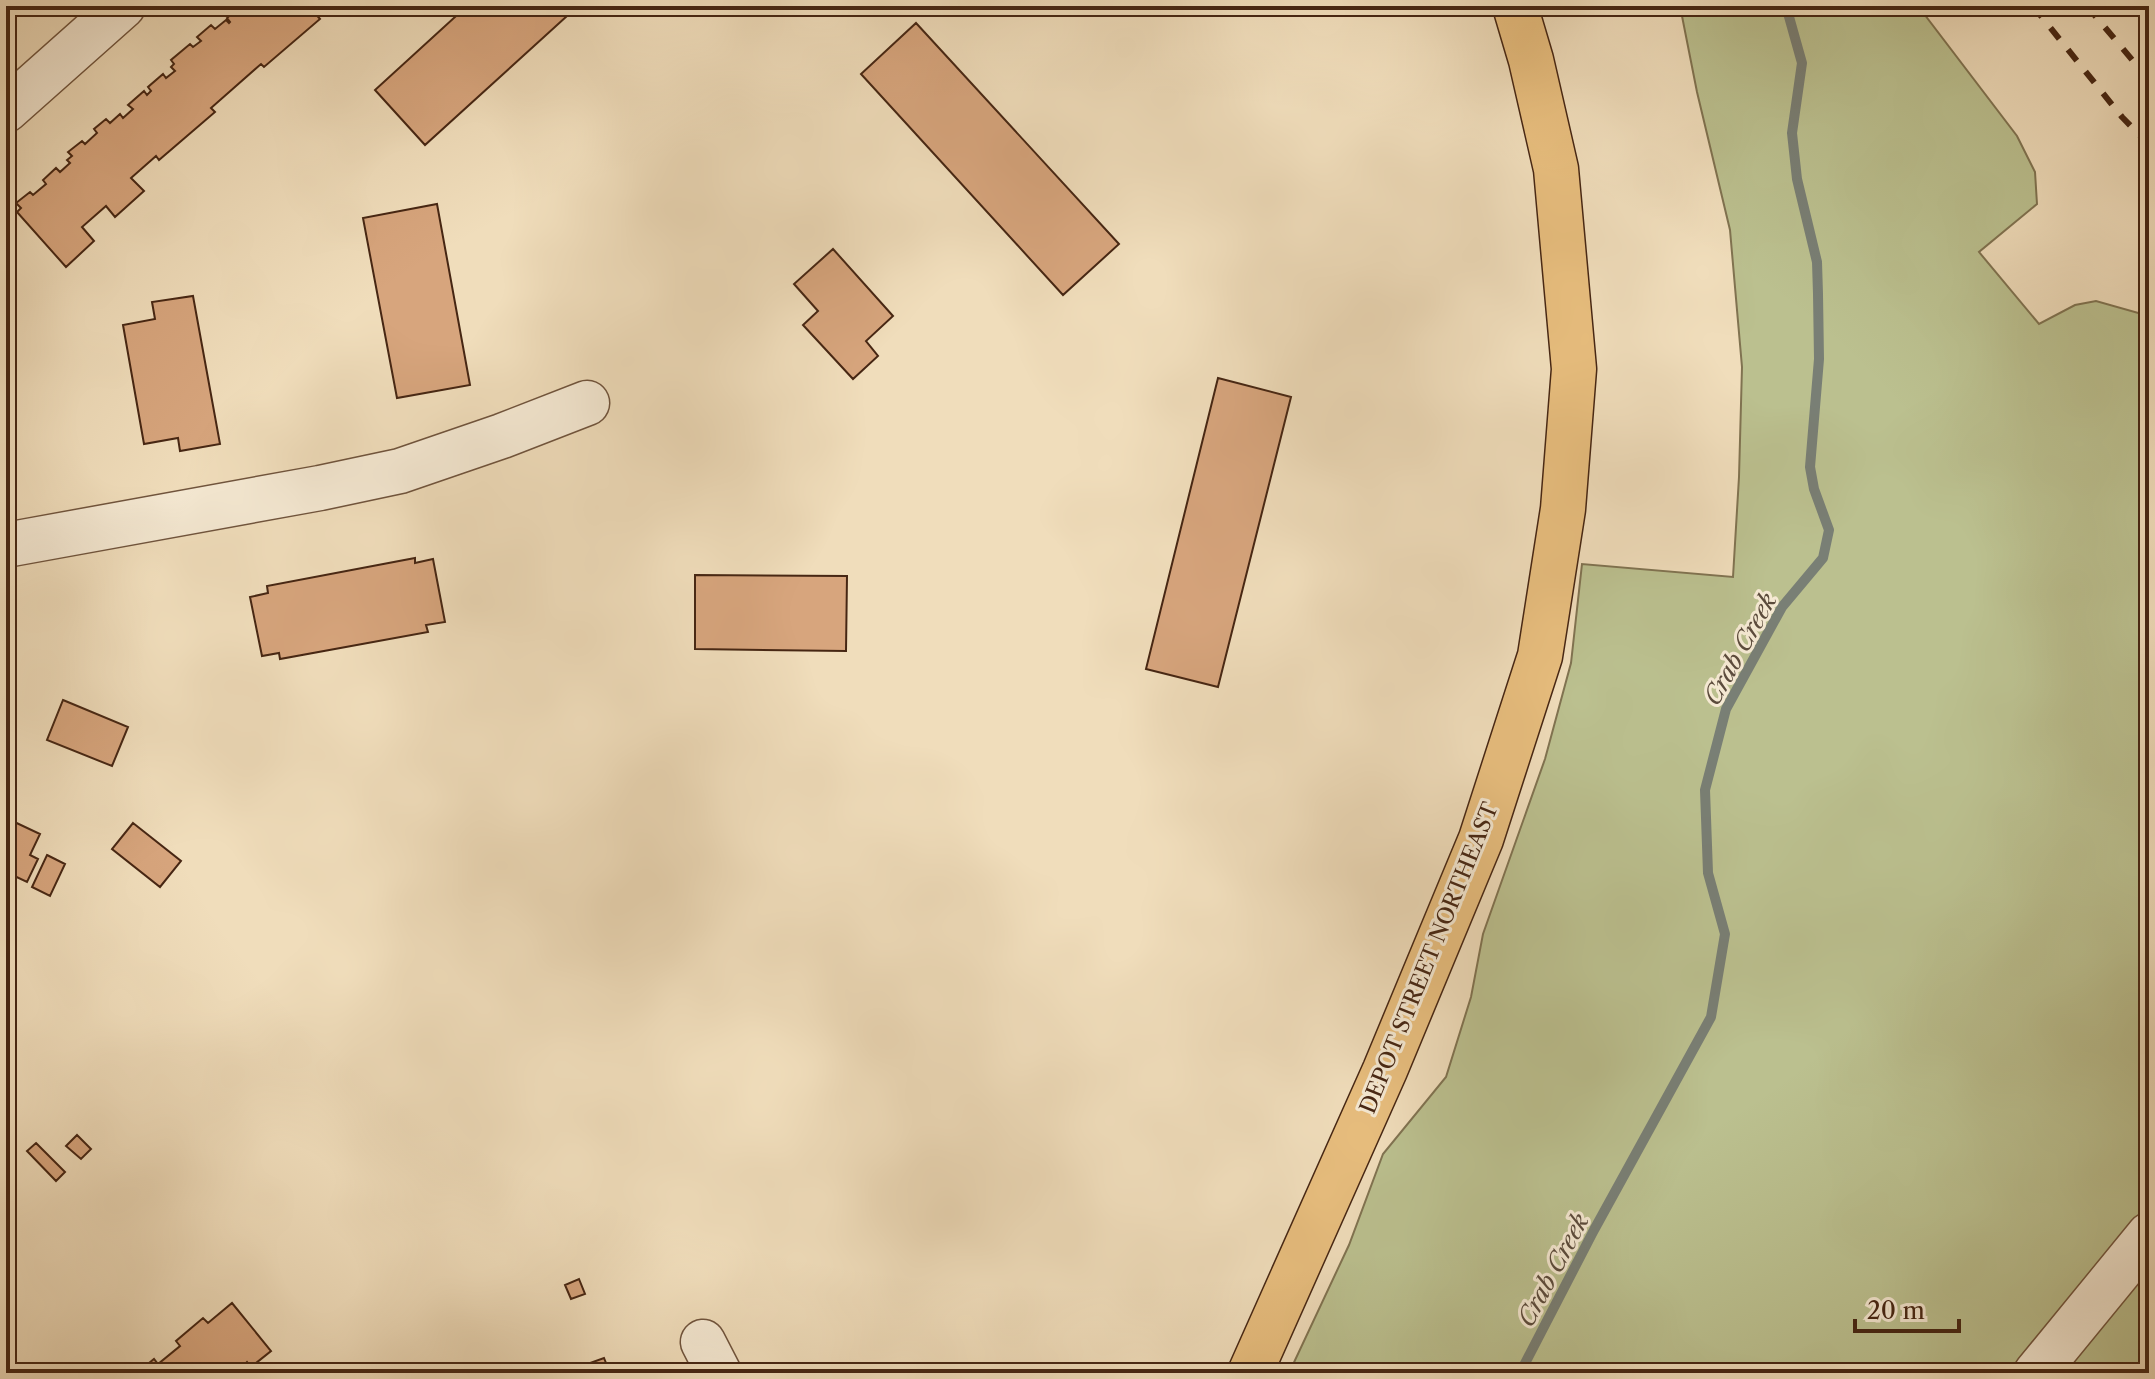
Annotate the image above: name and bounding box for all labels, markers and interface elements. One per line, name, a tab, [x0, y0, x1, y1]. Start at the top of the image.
water label: Crab Creek	[1697, 588, 1783, 710]
street label: DEPOT STREET NORTHEAST	[1354, 798, 1504, 1118]
water label: Crab Creek	[1511, 1208, 1595, 1331]
scale bar	[1855, 1283, 1959, 1333]
text: 20 m	[1867, 1296, 1925, 1325]

